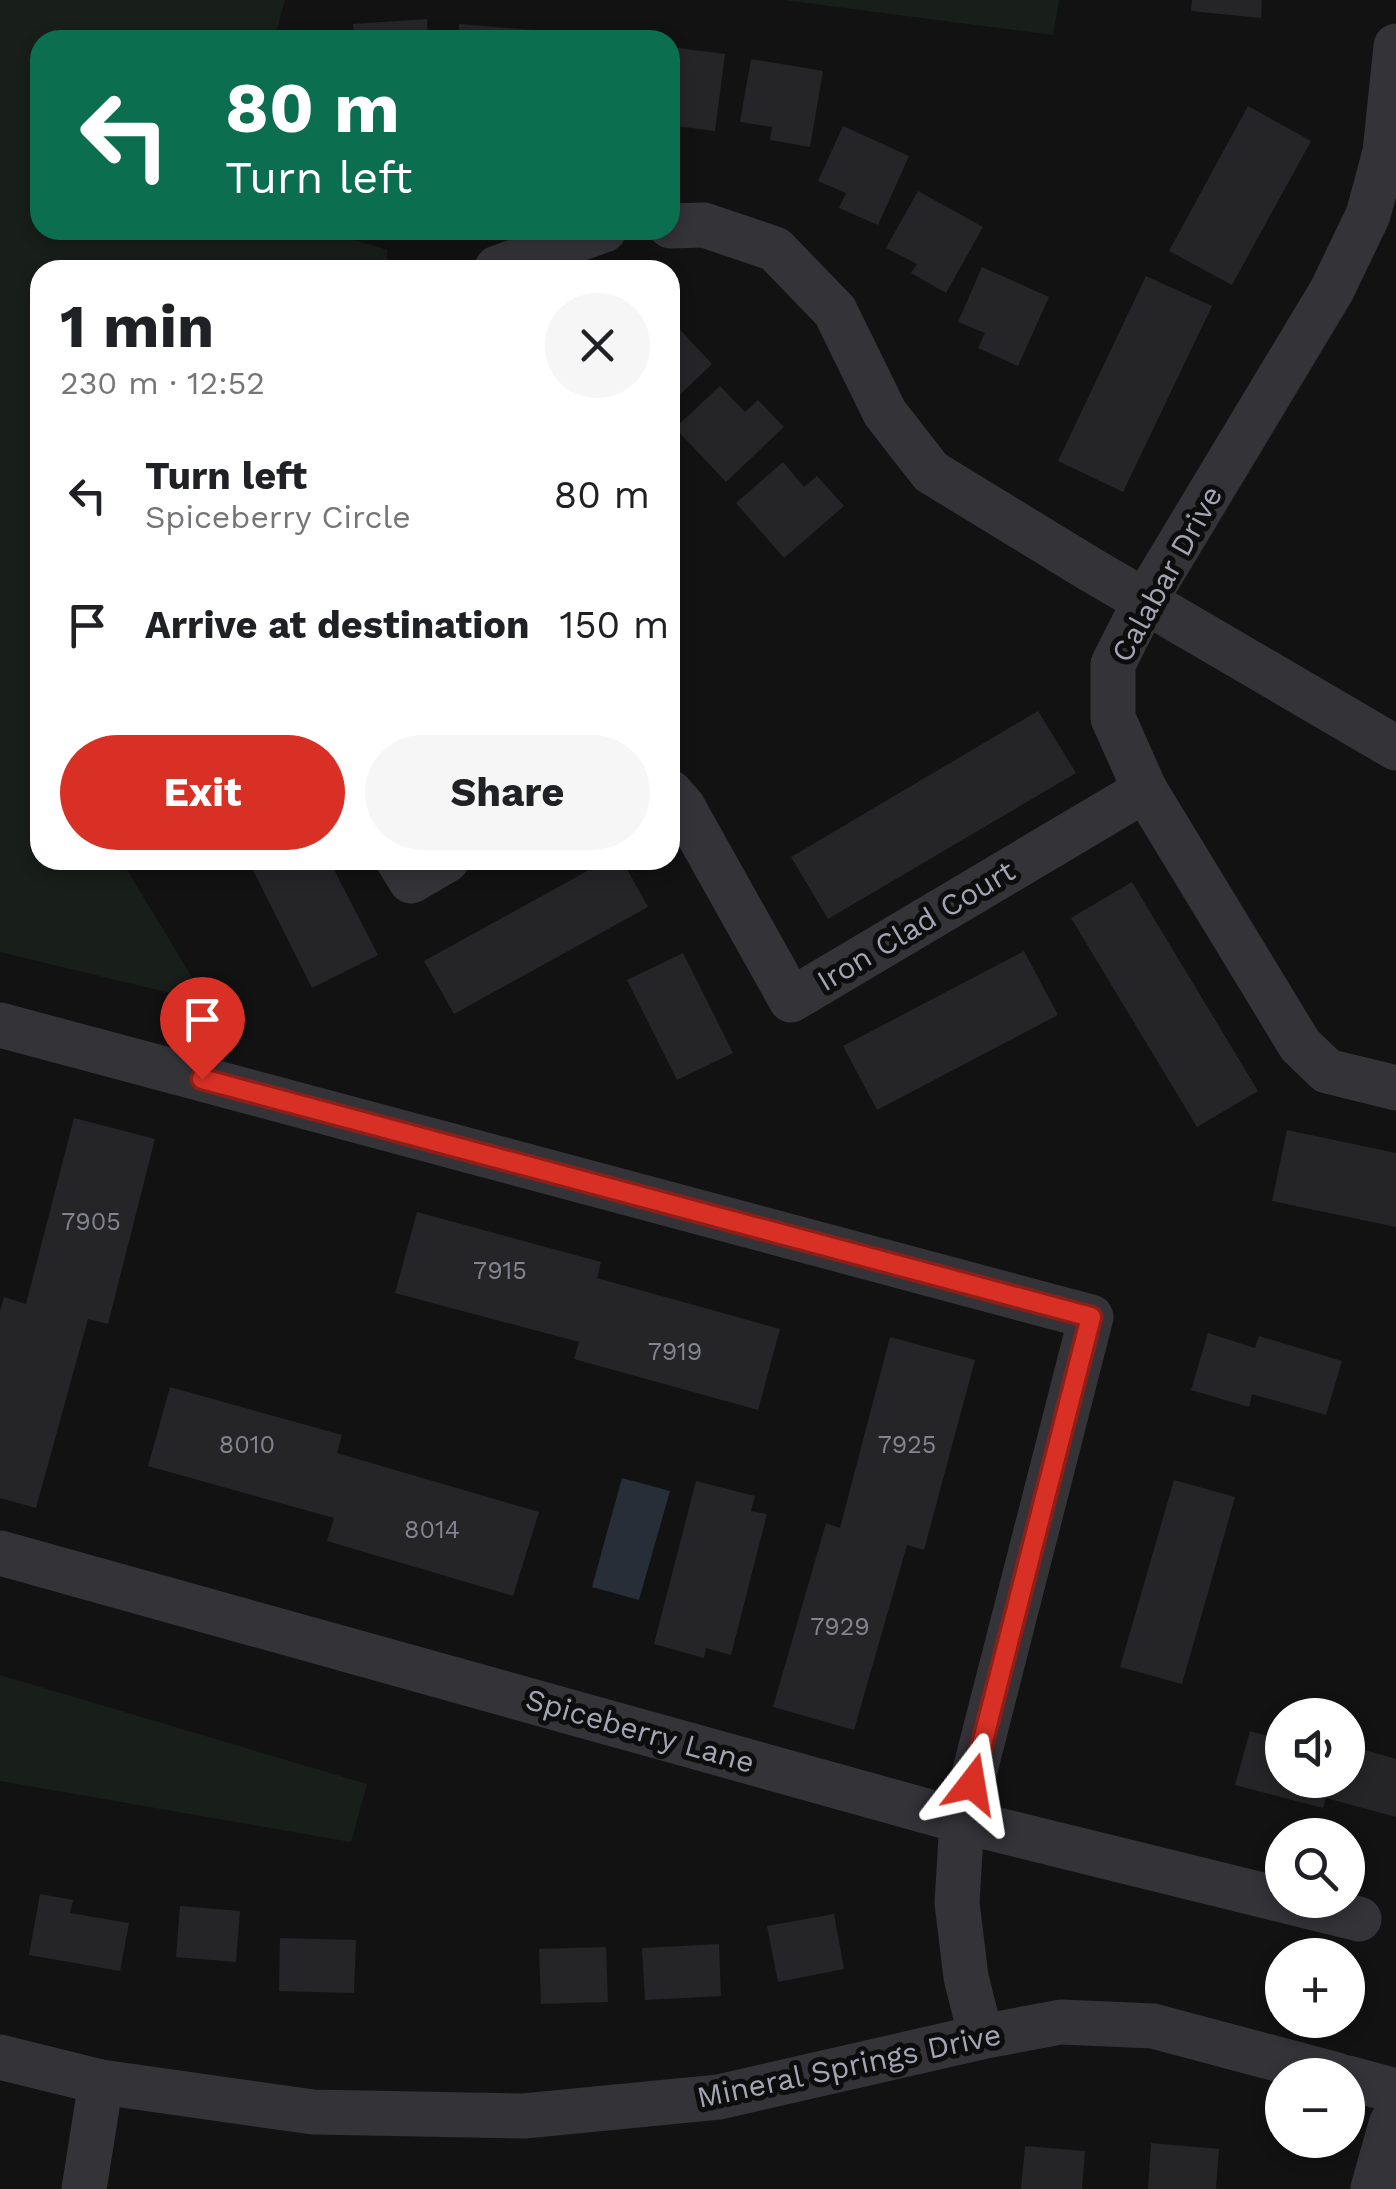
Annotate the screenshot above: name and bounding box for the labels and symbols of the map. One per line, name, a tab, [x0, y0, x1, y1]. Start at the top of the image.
street label: Calabar Drive	[1104, 480, 1229, 668]
street label: Iron Clad Court	[811, 853, 1021, 998]
pin	[160, 977, 245, 1080]
house number: 7905	[61, 1207, 121, 1236]
house number: 7915	[473, 1256, 527, 1285]
house number: 7919	[648, 1337, 702, 1366]
house number: 8010	[219, 1430, 275, 1459]
house number: 7925	[878, 1430, 936, 1459]
house number: 8014	[404, 1515, 460, 1544]
house number: 7929	[810, 1612, 870, 1641]
street label: Spiceberry Lane	[522, 1681, 759, 1780]
position arrow	[920, 1732, 1024, 1836]
street label: Mineral Springs Drive	[694, 2016, 1004, 2115]

